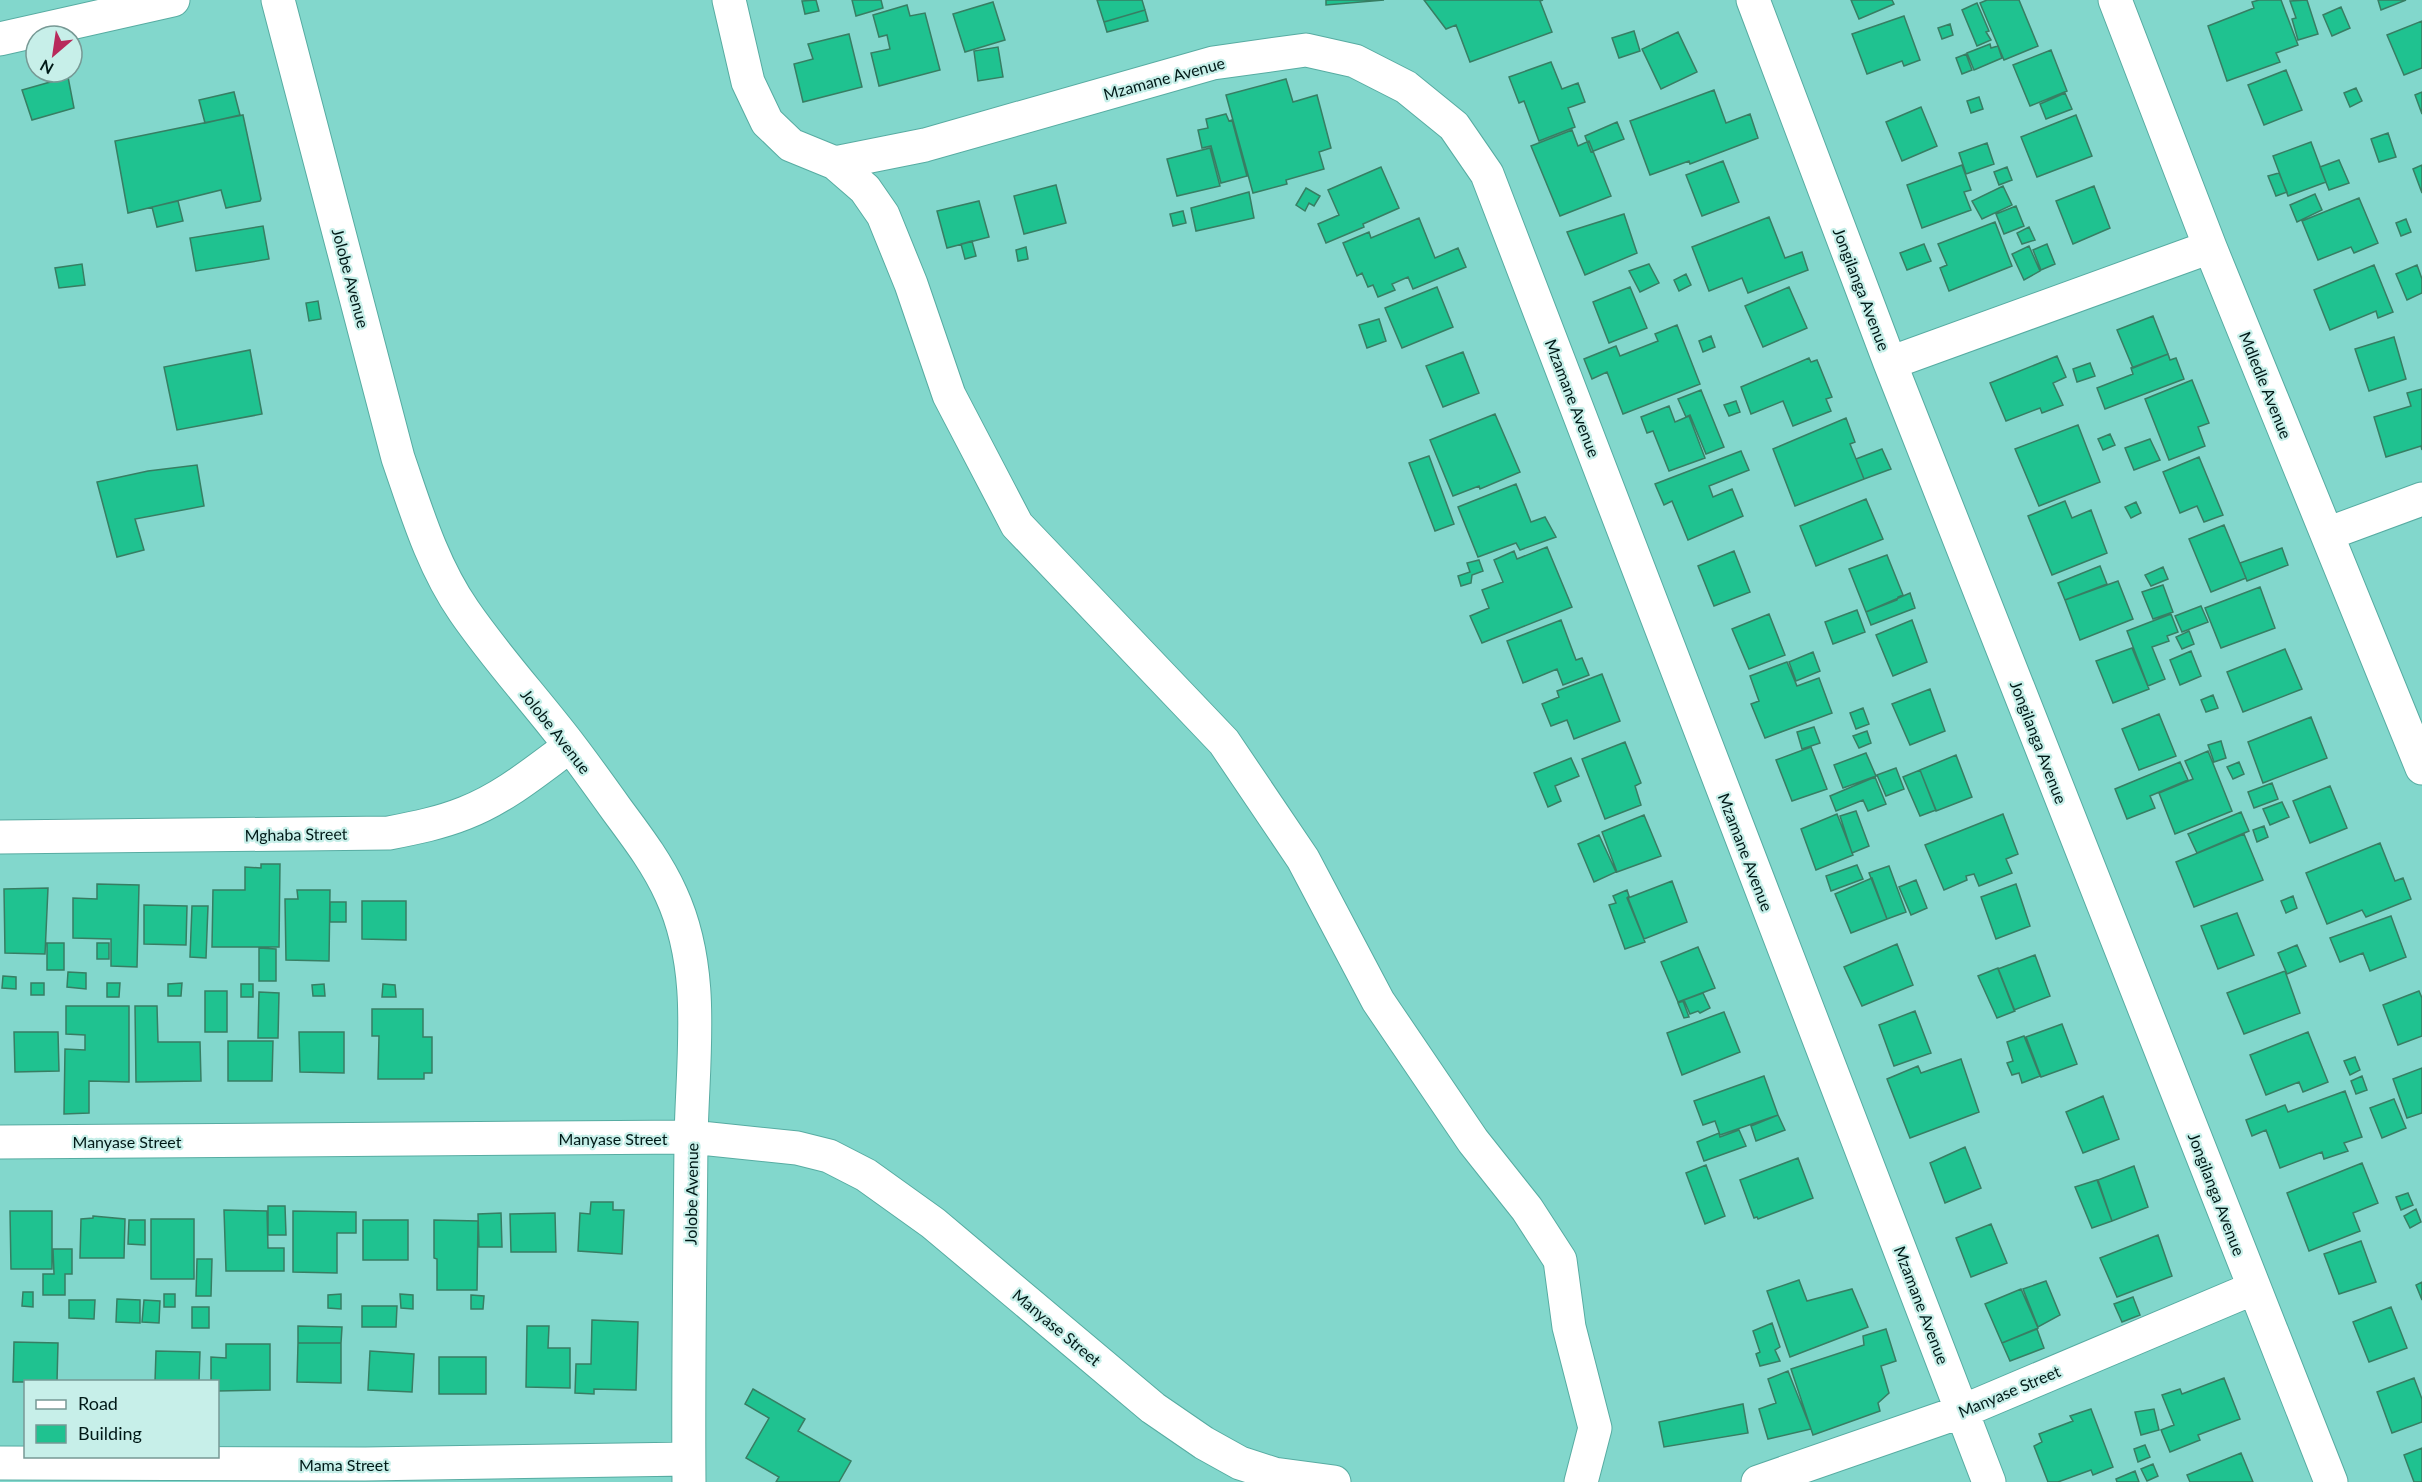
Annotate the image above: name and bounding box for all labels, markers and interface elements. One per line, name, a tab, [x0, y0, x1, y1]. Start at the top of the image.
north arrow	[24, 24, 84, 84]
street label: Mzamane Avenue	[1101, 53, 1227, 103]
text: N	[36, 56, 56, 79]
street label: Jongilanga Avenue	[1830, 225, 1894, 353]
street label: Jolobe Avenue	[329, 226, 373, 330]
street label: Mdledle Avenue	[2236, 329, 2296, 441]
street label: Mzamane Avenue	[1542, 336, 1604, 460]
street label: Jongilanga Avenue	[2007, 678, 2071, 806]
street label: Jolobe Avenue	[517, 685, 595, 777]
street label: Mzamane Avenue	[1715, 790, 1777, 914]
street label: Mghaba Street	[244, 824, 348, 844]
street label: Manyase Street	[559, 1129, 668, 1148]
street label: Jongilanga Avenue	[2185, 1130, 2249, 1258]
street label: Manyase Street	[73, 1132, 182, 1151]
street label: Jolobe Avenue	[681, 1143, 701, 1245]
street label: Mzamane Avenue	[1891, 1243, 1953, 1367]
street label: Manyase Street	[1009, 1285, 1105, 1369]
street label: Manyase Street	[1955, 1361, 2063, 1421]
legend	[24, 1380, 219, 1458]
text: Road	[78, 1392, 118, 1414]
text: Building	[78, 1422, 142, 1444]
street label: Mama Street	[299, 1455, 389, 1474]

